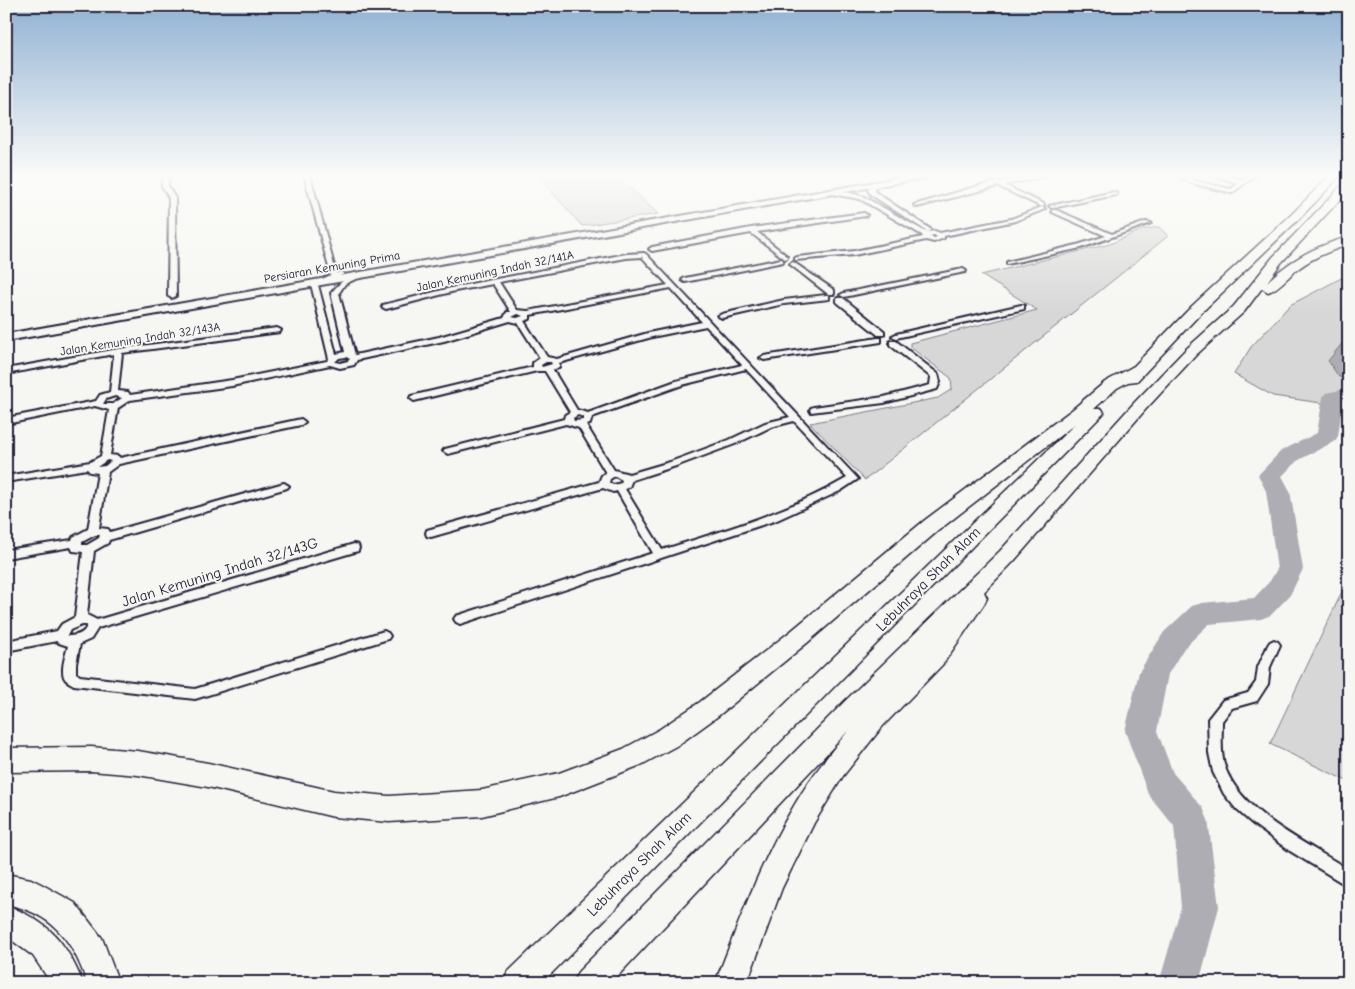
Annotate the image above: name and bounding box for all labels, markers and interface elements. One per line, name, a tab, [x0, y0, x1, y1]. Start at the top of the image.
street label: Jalan Kemuning Indah 32/141A	[415, 247, 575, 295]
street label: Persiaran Kemuning Prima	[263, 248, 401, 286]
street label: Jalan Kemuning Indah 32/143A	[59, 319, 221, 359]
street label: Lebuhraya Shah Alam	[872, 523, 984, 635]
street label: Jalan Kemuning Indah 32/143G	[120, 533, 321, 610]
street label: Lebuhraya Shah Alam	[583, 808, 695, 920]

